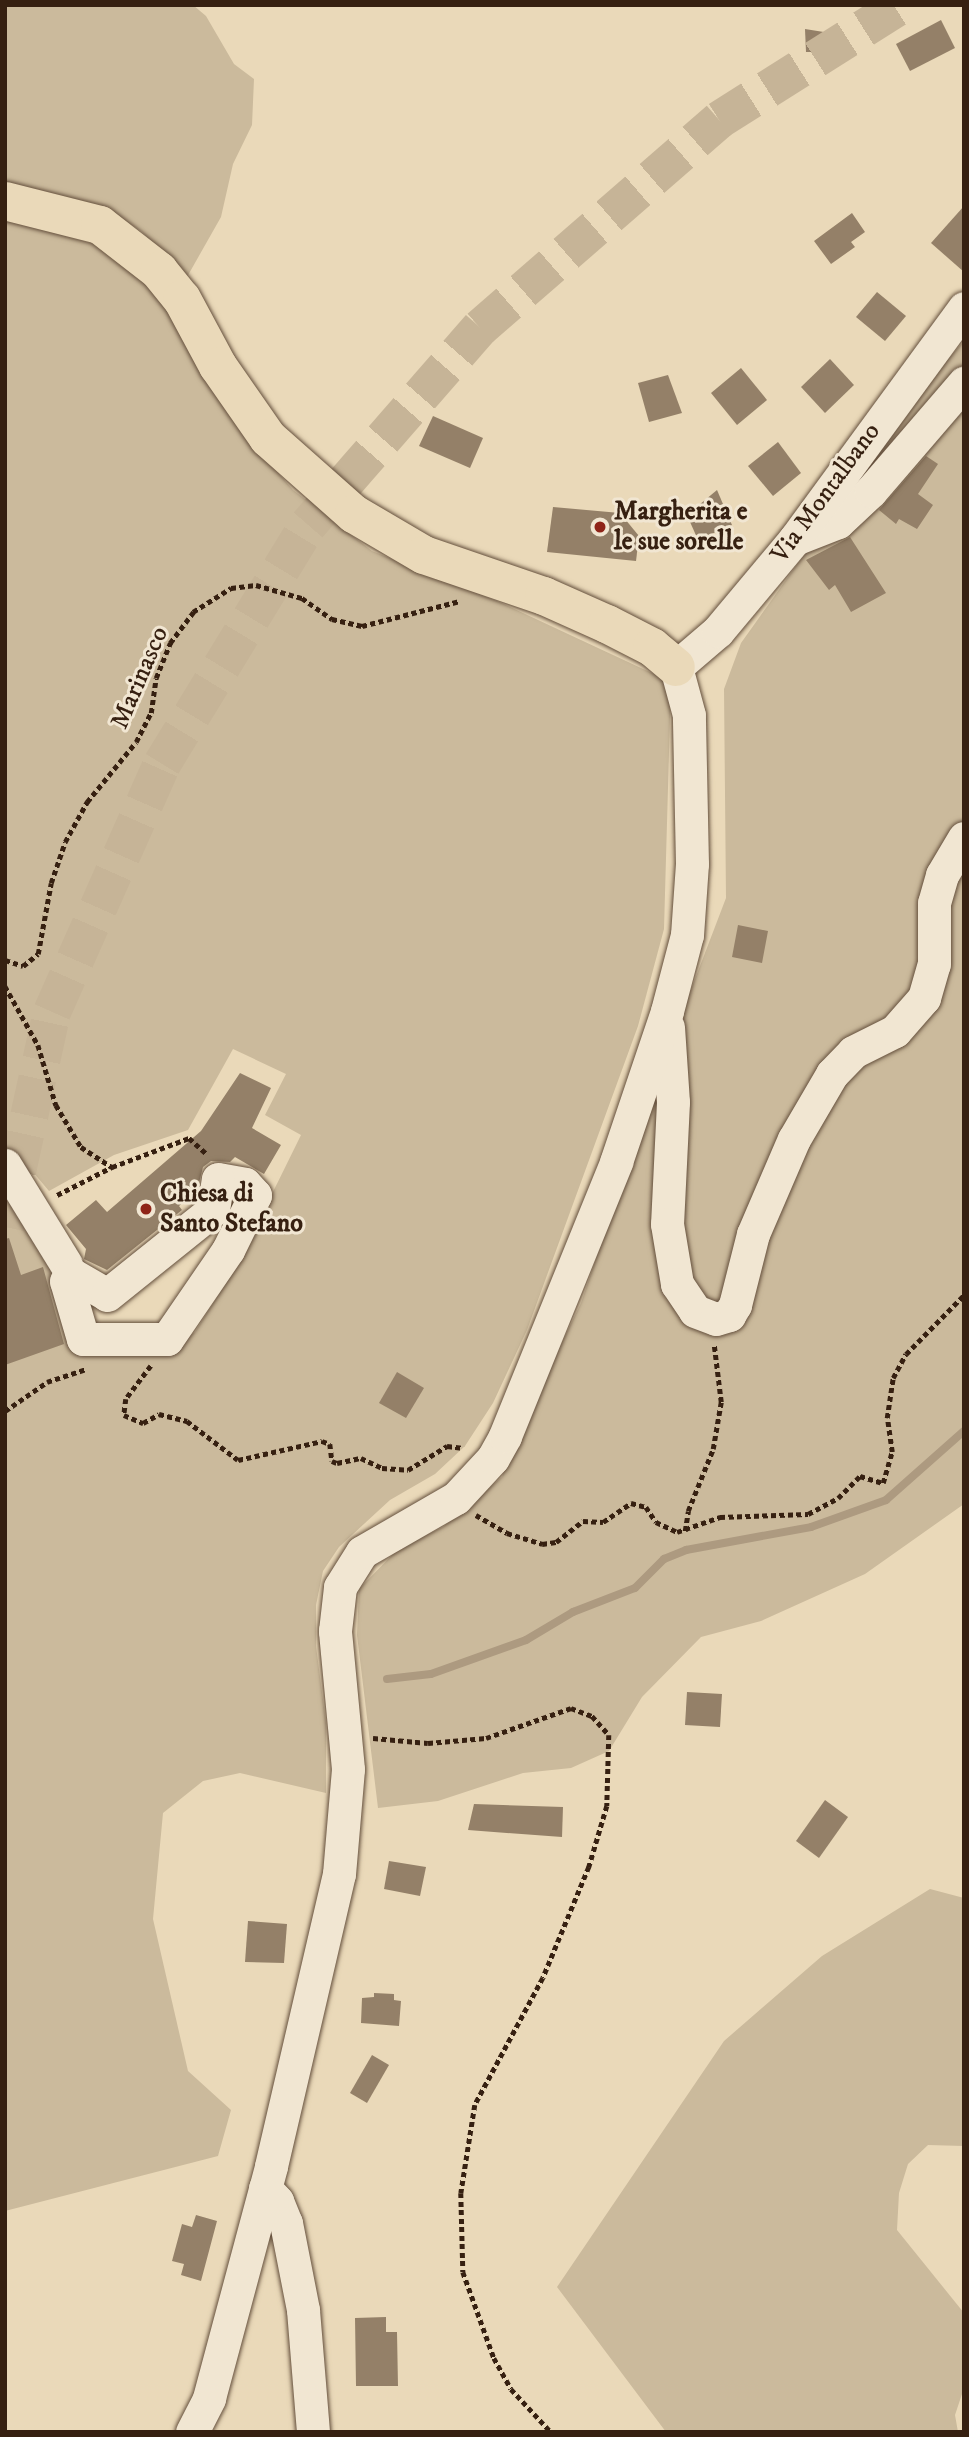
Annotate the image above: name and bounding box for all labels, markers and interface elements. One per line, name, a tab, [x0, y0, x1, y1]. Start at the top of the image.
street label: Via Montalbano	[765, 417, 887, 569]
place label: Margherita e le sue sorelle	[614, 496, 747, 558]
marker: Margherita e le sue sorelle	[592, 519, 608, 535]
street label: Marinasco	[104, 622, 176, 734]
place label: Chiesa di Santo Stefano	[160, 1178, 303, 1240]
marker: Chiesa di Santo Stefano	[138, 1201, 154, 1217]

